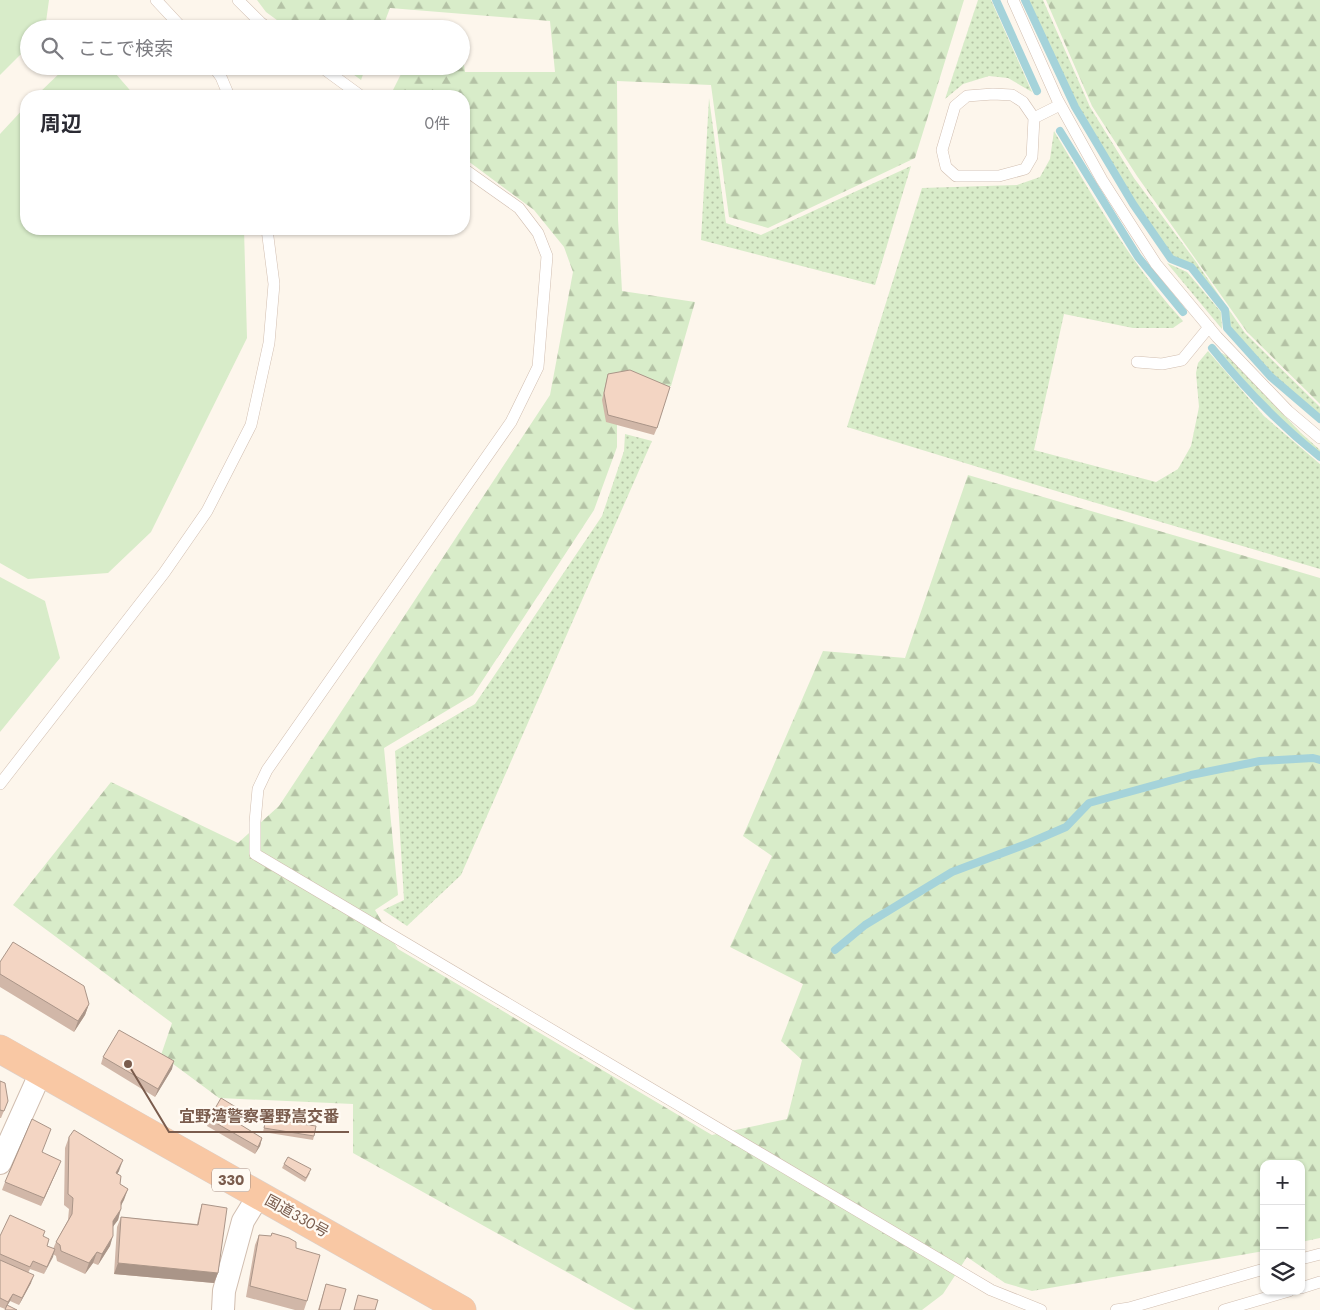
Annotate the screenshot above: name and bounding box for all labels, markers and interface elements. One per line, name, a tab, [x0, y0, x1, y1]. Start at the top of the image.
search box	[20, 20, 470, 75]
icon: search	[38, 34, 66, 62]
text: ここで検索	[78, 35, 173, 62]
text: 周辺	[40, 109, 82, 139]
text: 0件	[424, 112, 450, 135]
callout: 宜野湾警察署野嵩交番	[169, 1101, 349, 1132]
text: 宜野湾警察署野嵩交番	[179, 1105, 339, 1128]
map controls	[1260, 1160, 1305, 1295]
button: +	[1260, 1160, 1305, 1205]
road number: 330	[212, 1168, 250, 1192]
street label: 国道330号	[261, 1189, 333, 1243]
button: −	[1260, 1205, 1305, 1250]
button: layers	[1260, 1250, 1305, 1295]

